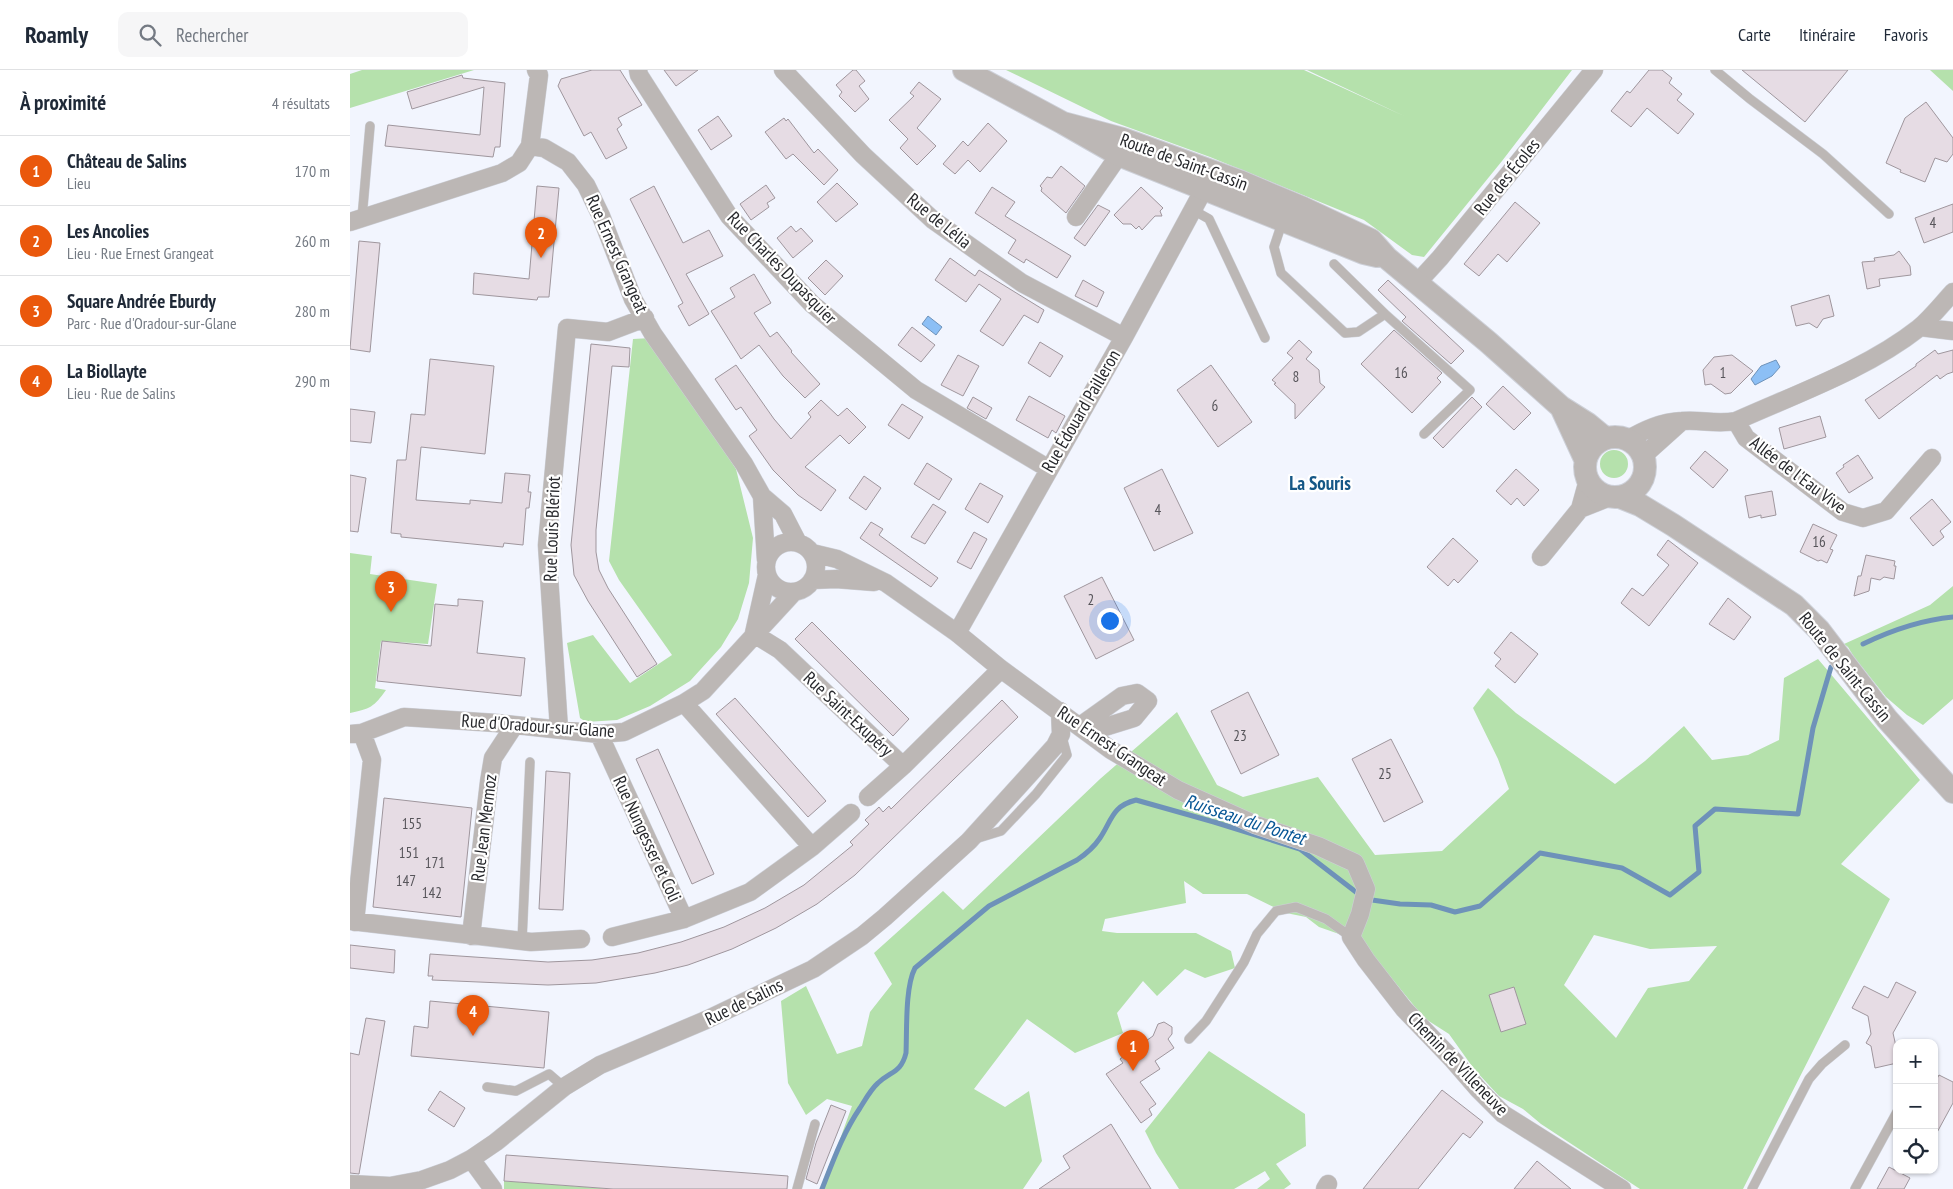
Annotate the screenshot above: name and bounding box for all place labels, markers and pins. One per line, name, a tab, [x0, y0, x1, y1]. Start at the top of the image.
pin: 2	[525, 217, 557, 258]
pin: 3	[375, 571, 407, 612]
pin: 4	[457, 995, 489, 1036]
pin: 1	[1117, 1030, 1149, 1071]

